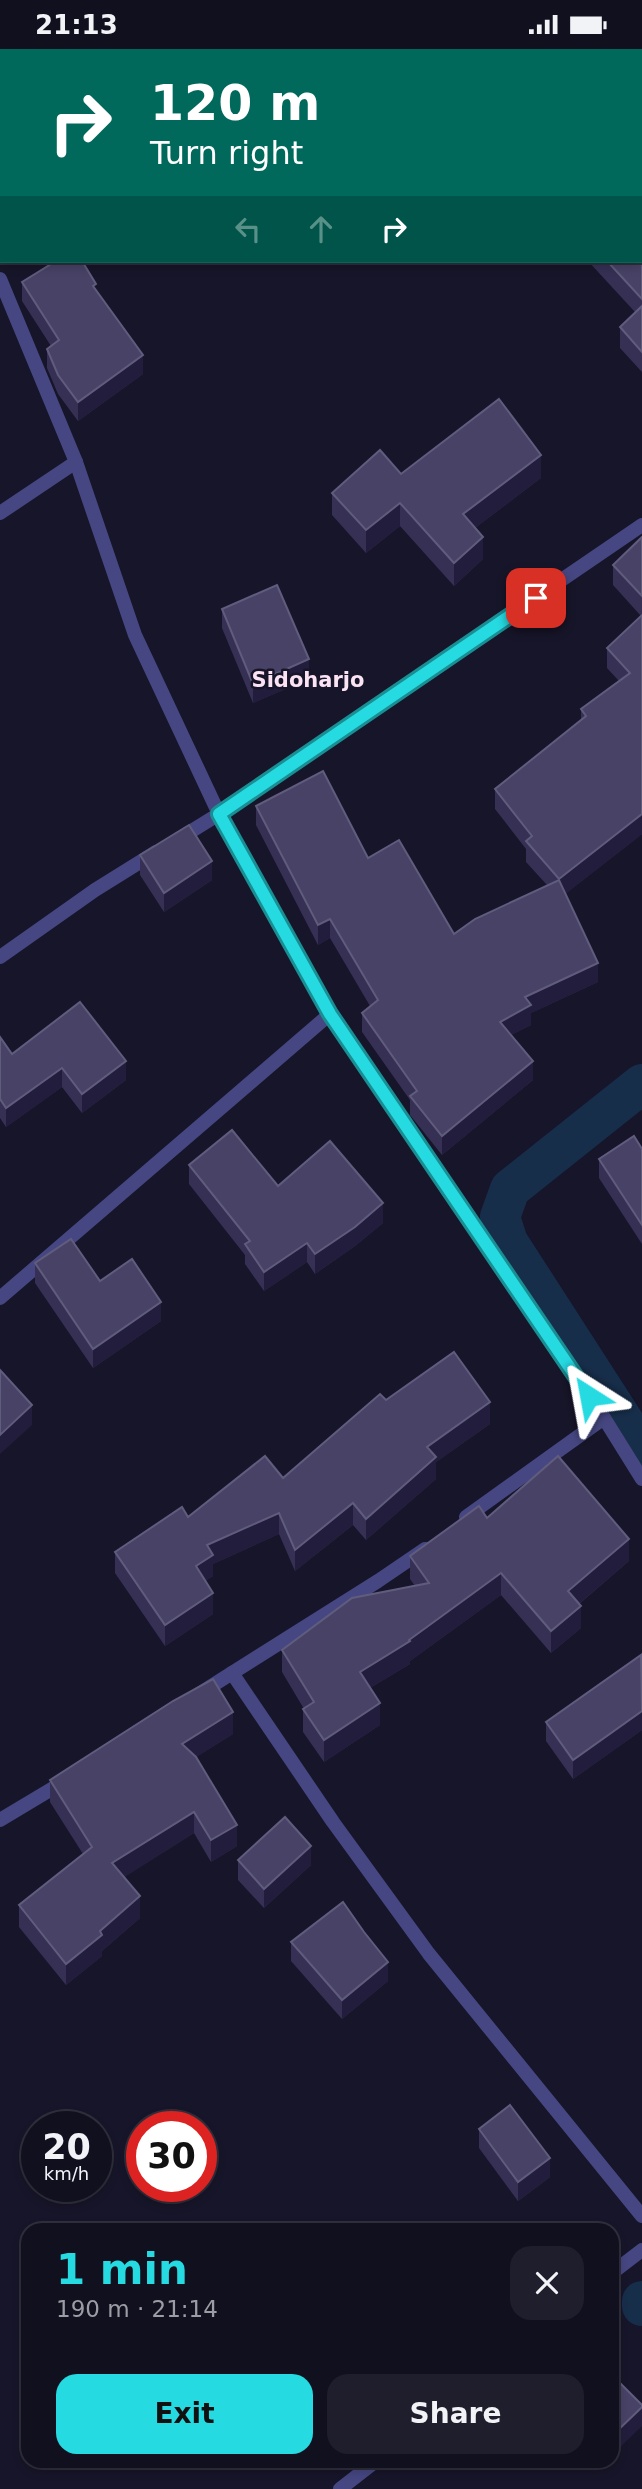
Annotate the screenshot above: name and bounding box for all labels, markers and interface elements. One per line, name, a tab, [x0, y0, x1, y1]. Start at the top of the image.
text: 21:13	[35, 10, 118, 40]
text: 120 m	[150, 75, 320, 132]
icon: right	[35, 77, 126, 168]
text: Turn right	[150, 134, 303, 172]
icon: left	[229, 210, 267, 248]
icon: ahead	[302, 210, 340, 248]
icon: right	[375, 210, 413, 248]
pin	[506, 568, 566, 628]
icon: arrive	[517, 579, 555, 617]
district label: Sidoharjo	[252, 668, 364, 692]
position arrow	[552, 1359, 626, 1433]
speed limit sign: 30	[126, 2111, 217, 2202]
text: 20	[42, 2127, 91, 2167]
text: km/h	[44, 2163, 89, 2184]
text: 1 min	[56, 2245, 188, 2294]
button: close	[510, 2246, 584, 2320]
text: 190 m · 21:14	[56, 2296, 218, 2322]
button: Exit	[56, 2374, 313, 2454]
button: Share	[327, 2374, 584, 2454]

